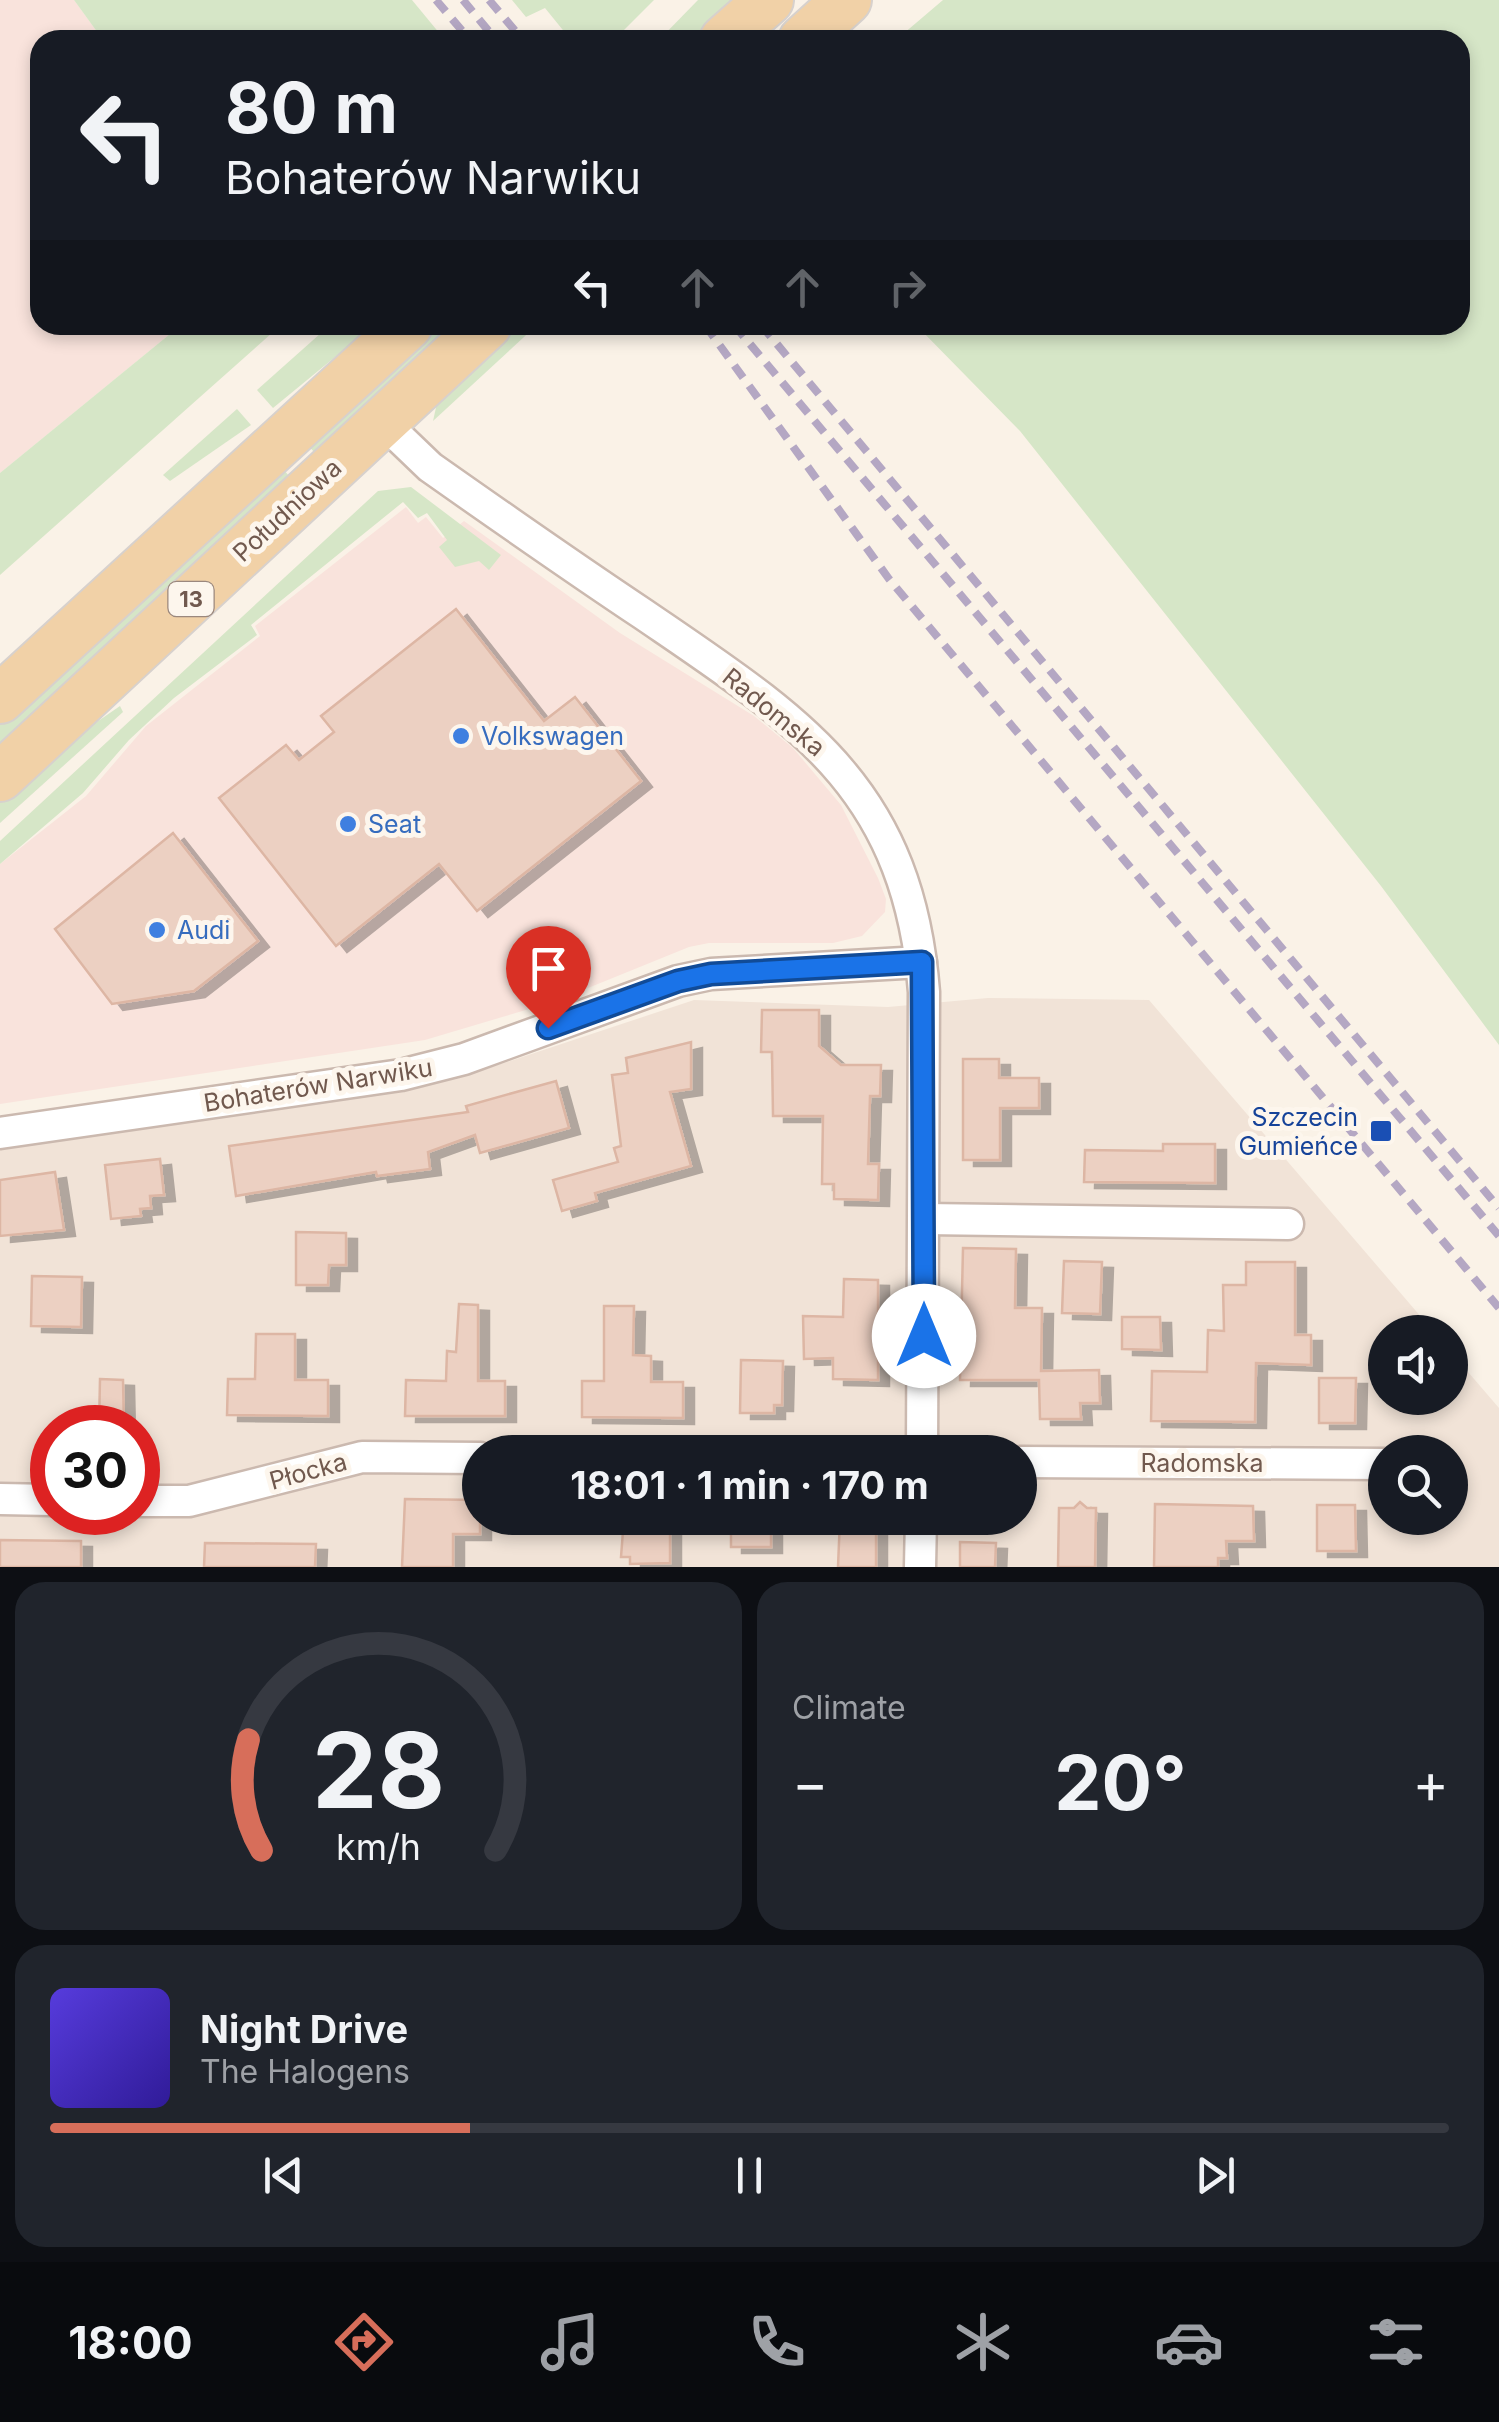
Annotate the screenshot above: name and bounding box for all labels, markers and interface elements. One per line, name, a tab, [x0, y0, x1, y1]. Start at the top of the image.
text: 80 m	[225, 65, 398, 150]
icon: left	[60, 70, 190, 200]
text: Bohaterów Narwiku	[225, 150, 641, 205]
icon: left	[565, 260, 620, 315]
icon: ahead	[670, 260, 725, 315]
icon: ahead	[775, 260, 830, 315]
icon: right	[880, 260, 935, 315]
street label: Południowa	[227, 452, 347, 568]
road number: 13	[168, 582, 214, 616]
street label: Radomska	[717, 662, 831, 762]
place label: Volkswagen	[481, 721, 624, 751]
marker: Volkswagen	[450, 725, 472, 747]
place label: Seat	[368, 809, 421, 839]
marker: Seat	[337, 813, 359, 835]
place label: Audi	[177, 915, 230, 945]
marker: Audi	[146, 919, 168, 941]
pin	[506, 926, 591, 1029]
icon: arrive	[521, 941, 576, 996]
street label: Bohaterów Narwiku	[201, 1052, 435, 1118]
place label: Szczecin Gumieńce	[1238, 1102, 1358, 1161]
marker: Szczecin Gumieńce	[1368, 1118, 1394, 1144]
position arrow	[872, 1284, 976, 1388]
map controls	[1368, 1315, 1468, 1535]
button: sound	[1368, 1315, 1468, 1415]
speed limit sign: 30	[30, 1405, 160, 1535]
button: search	[1368, 1435, 1468, 1535]
street label: Płocka	[266, 1446, 350, 1496]
street label: Radomska	[1140, 1448, 1264, 1478]
text: 18:01 · 1 min · 170 m	[570, 1462, 929, 1508]
text: Climate	[792, 1688, 906, 1727]
text: 28	[312, 1707, 445, 1833]
text: 20°	[1054, 1737, 1187, 1828]
text: −	[792, 1750, 828, 1816]
text: +	[1413, 1750, 1449, 1816]
text: km/h	[336, 1825, 421, 1869]
text: Night Drive	[200, 2006, 408, 2052]
text: The Halogens	[200, 2052, 410, 2091]
icon: previous	[256, 2148, 311, 2203]
icon: pause	[722, 2148, 777, 2203]
icon: next	[1188, 2148, 1243, 2203]
icon: directions	[329, 2307, 399, 2377]
icon: music	[535, 2307, 605, 2377]
icon: phone	[742, 2307, 812, 2377]
icon: climate	[948, 2307, 1018, 2377]
icon: car	[1154, 2307, 1224, 2377]
icon: filters	[1361, 2307, 1431, 2377]
text: 18:00	[68, 2315, 193, 2370]

